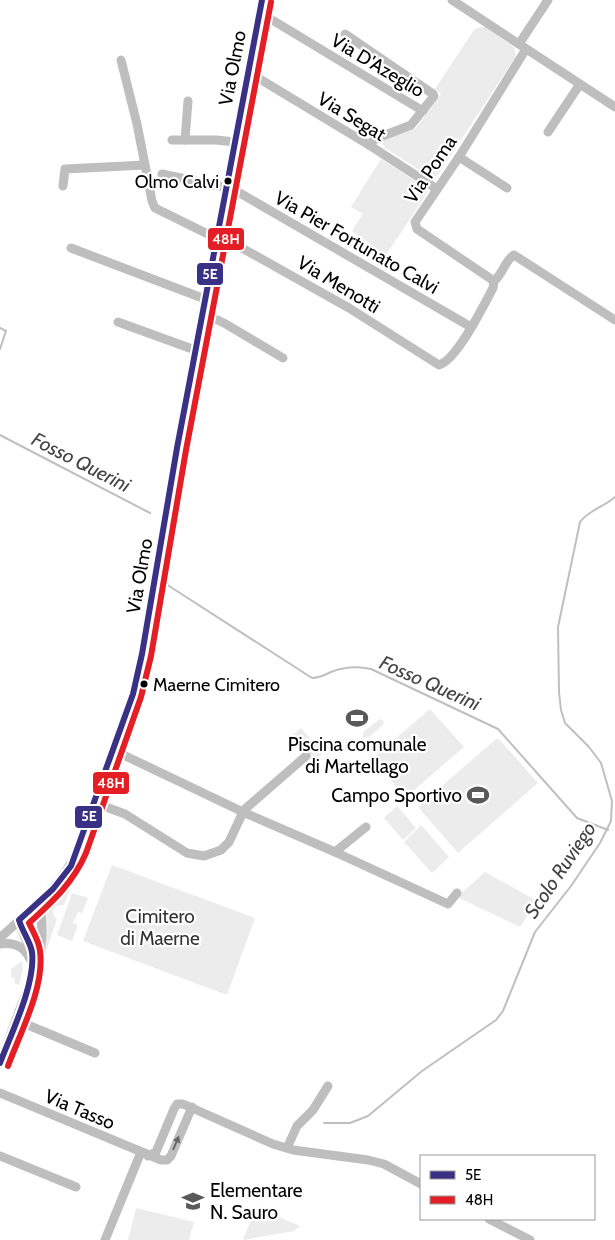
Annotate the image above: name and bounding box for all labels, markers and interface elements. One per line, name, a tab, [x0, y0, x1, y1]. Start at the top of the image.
street label: Via Olmo	[214, 29, 251, 108]
street label: Via D'Azeglio	[327, 29, 429, 102]
street label: Via Segat	[313, 87, 391, 146]
street label: Via Poma	[399, 131, 461, 208]
place label: Olmo Calvi	[135, 171, 219, 193]
marker: Olmo Calvi	[223, 176, 233, 186]
street label: Via Pier Fortunato Calvi	[271, 186, 443, 299]
line badge: 48H	[207, 227, 245, 251]
text: 48H	[212, 230, 240, 248]
street label: Via Menotti	[293, 251, 384, 318]
line badge: 5E	[196, 262, 224, 286]
text: 5E	[202, 265, 218, 283]
water label: Fosso Querini	[28, 427, 135, 497]
street label: Via Olmo	[122, 537, 157, 615]
water label: Fosso Querini	[376, 650, 485, 716]
place label: Maerne Cimitero	[153, 674, 280, 696]
marker: Maerne Cimitero	[139, 679, 149, 689]
sports icon: Piscina comunale di Martellago	[344, 705, 370, 731]
place label: Piscina comunale di Martellago	[288, 733, 427, 778]
line badge: 48H	[92, 771, 130, 795]
text: 48H	[97, 774, 125, 792]
sports icon: Campo Sportivo	[465, 782, 491, 808]
place label: Campo Sportivo	[331, 784, 462, 807]
line badge: 5E	[74, 805, 103, 829]
text: 5E	[81, 807, 97, 825]
water label: Scolo Ruviego	[519, 817, 601, 923]
park label: Cimitero di Maerne	[120, 905, 200, 950]
street label: Via Tasso	[41, 1084, 118, 1135]
one-way arrow	[173, 1136, 181, 1150]
legend	[420, 1155, 595, 1220]
text: 5E	[465, 1166, 481, 1184]
place label: Elementare N. Sauro	[210, 1179, 303, 1224]
school or university icon: Elementare N. Sauro	[180, 1188, 206, 1214]
text: 48H	[465, 1191, 493, 1209]

